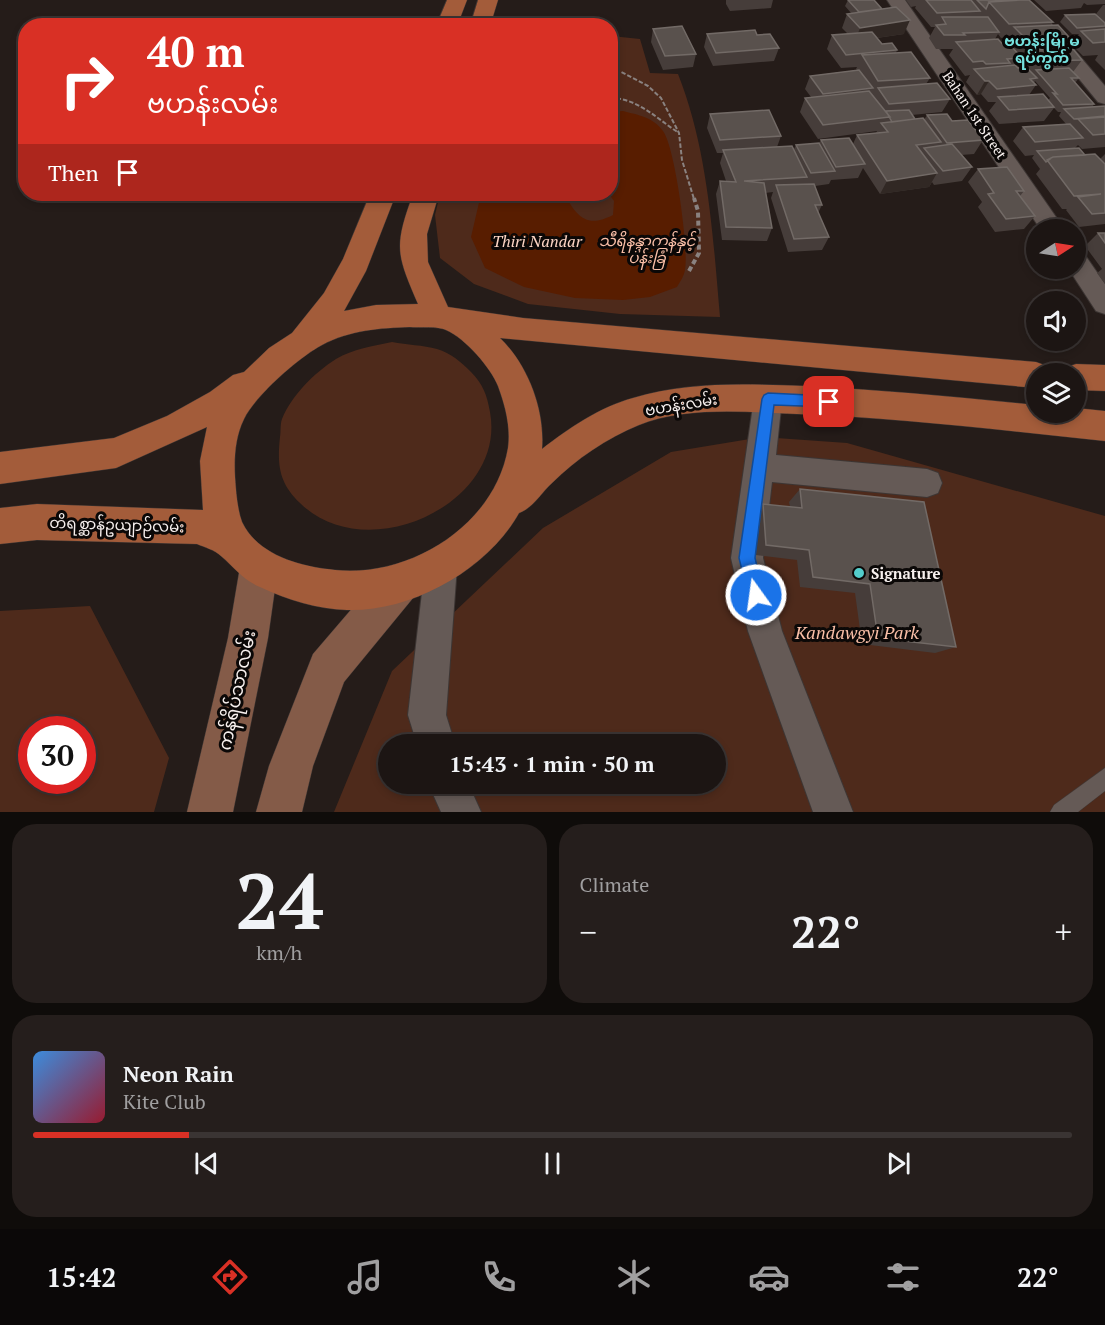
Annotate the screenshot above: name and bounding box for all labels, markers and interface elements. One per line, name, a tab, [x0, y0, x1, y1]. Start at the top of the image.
text: 40 m	[147, 23, 245, 79]
district label: ဗဟန်းမြို့မ ရပ်ကွက်	[1004, 30, 1080, 70]
icon: right	[48, 42, 126, 120]
street label: Bahan 1st Street	[939, 67, 1012, 163]
text: ဗဟန်းလမ်း	[147, 85, 278, 121]
icon: arrive	[111, 156, 144, 189]
text: Then	[48, 158, 99, 187]
north arrow	[1026, 219, 1086, 279]
map controls	[1026, 219, 1086, 423]
water label: Thiri Nandar	[492, 230, 583, 252]
park label: သီရိနန္ဒာကန်နှင့် ပန်းခြံ	[599, 230, 697, 270]
button: sound	[1026, 291, 1086, 351]
button: layers	[1026, 363, 1086, 423]
pin	[803, 376, 854, 427]
icon: arrive	[812, 385, 845, 418]
street label: ဗဟန်းလမ်း	[643, 388, 719, 423]
street label: တိရစ္ဆာန်ဥယျာဉ်လမ်း	[49, 512, 185, 539]
position arrow	[724, 563, 788, 627]
place label: Signature	[871, 563, 941, 583]
marker: Signature	[852, 566, 866, 580]
park label: Kandawgyi Park	[794, 620, 919, 644]
street label: ကန်ရိပ်သာလမ်း	[211, 628, 264, 753]
speed limit sign: 30	[18, 716, 96, 794]
text: 15:43 · 1 min · 50 m	[449, 749, 655, 778]
text: 24	[235, 848, 323, 951]
text: Climate	[580, 871, 649, 898]
text: 22°	[791, 901, 860, 961]
text: −	[580, 910, 597, 953]
text: +	[1054, 910, 1072, 953]
text: km/h	[256, 939, 302, 966]
text: Neon Rain	[123, 1059, 234, 1088]
text: Kite Club	[123, 1088, 206, 1115]
icon: previous	[190, 1147, 223, 1180]
icon: pause	[536, 1147, 569, 1180]
icon: next	[882, 1147, 915, 1180]
icon: directions	[209, 1256, 251, 1298]
icon: music	[344, 1256, 386, 1298]
icon: phone	[478, 1256, 520, 1298]
icon: climate	[613, 1256, 655, 1298]
icon: car	[748, 1256, 790, 1298]
icon: filters	[882, 1256, 924, 1298]
text: 15:42	[46, 1259, 117, 1295]
text: 22°	[1017, 1259, 1059, 1295]

